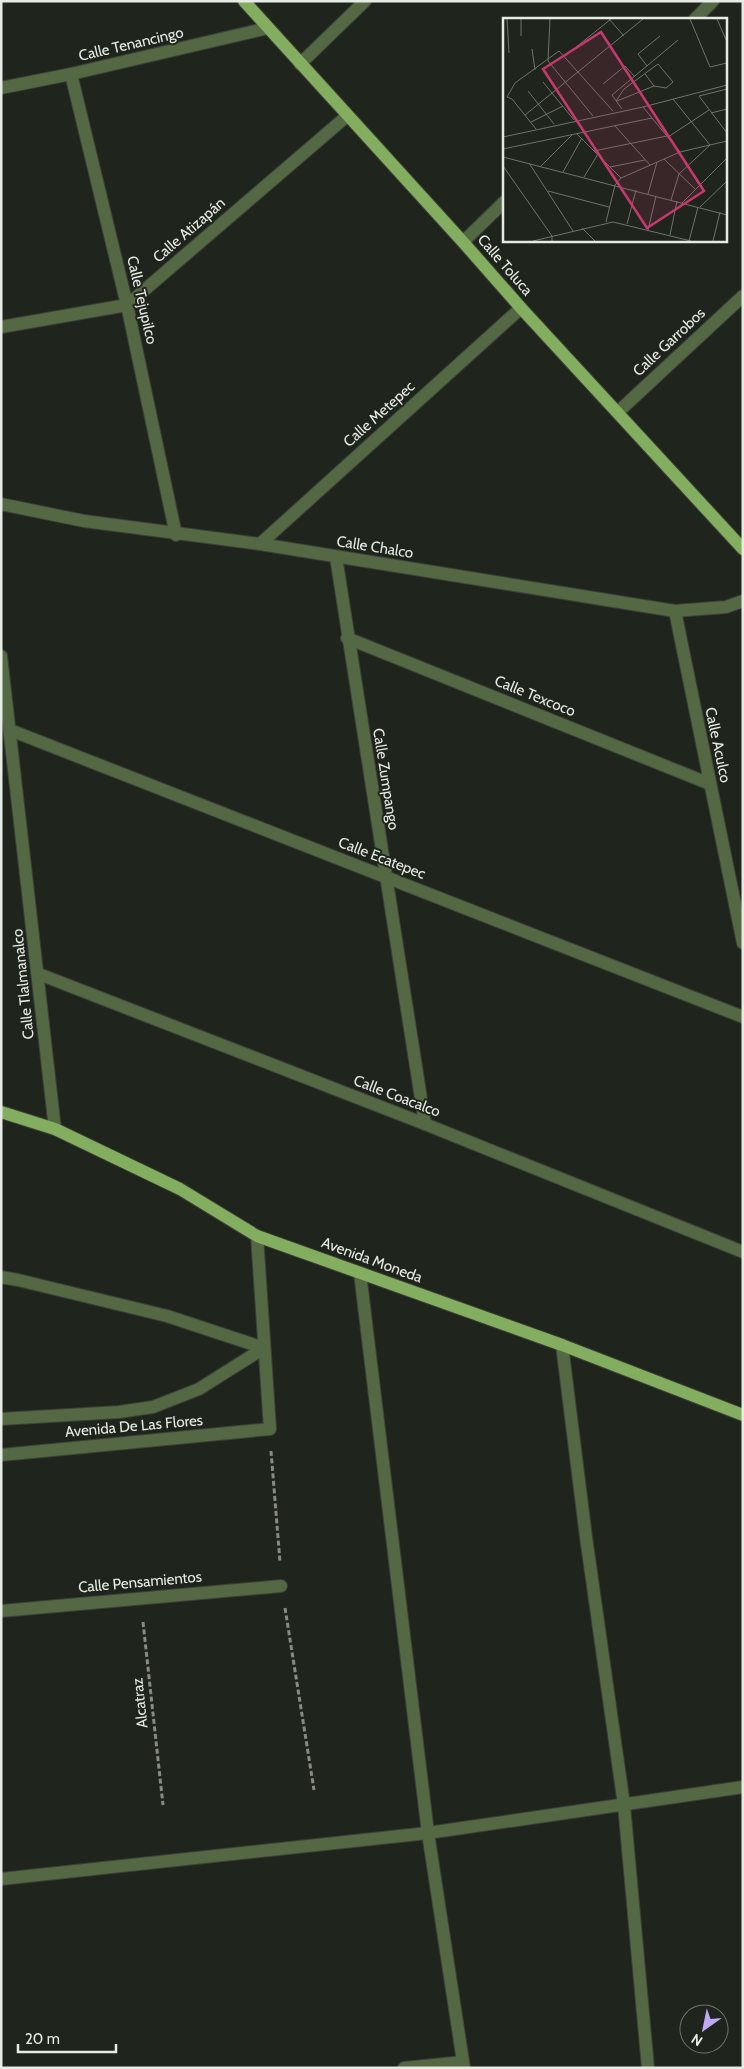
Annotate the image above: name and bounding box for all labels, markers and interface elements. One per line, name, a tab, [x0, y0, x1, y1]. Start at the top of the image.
inset map	[503, 18, 726, 241]
street label: Calle Tenancingo	[77, 23, 185, 65]
street label: Calle Atizapán	[149, 194, 229, 266]
street label: Calle Toluca	[474, 231, 537, 300]
street label: Calle Tejupilco	[123, 254, 161, 346]
street label: Calle Garrobos	[629, 304, 709, 380]
street label: Calle Metepec	[340, 377, 418, 451]
street label: Calle Chalco	[335, 532, 415, 562]
street label: Calle Texcoco	[492, 672, 578, 720]
street label: Calle Aculco	[701, 706, 735, 784]
street label: Calle Zumpango	[369, 727, 403, 831]
street label: Calle Ecatepec	[336, 833, 428, 883]
street label: Calle Tlalmanalco	[8, 928, 38, 1040]
street label: Calle Coacalco	[351, 1071, 443, 1121]
street label: Avenida Moneda	[319, 1233, 426, 1287]
street label: Avenida De Las Flores	[64, 1411, 204, 1441]
street label: Calle Pensamientos	[77, 1568, 203, 1596]
street label: Alcatraz	[128, 1677, 152, 1729]
north arrow	[679, 2004, 729, 2054]
scale bar	[18, 2022, 115, 2054]
text: 20 m	[25, 2030, 60, 2048]
text: N	[688, 2030, 706, 2050]

